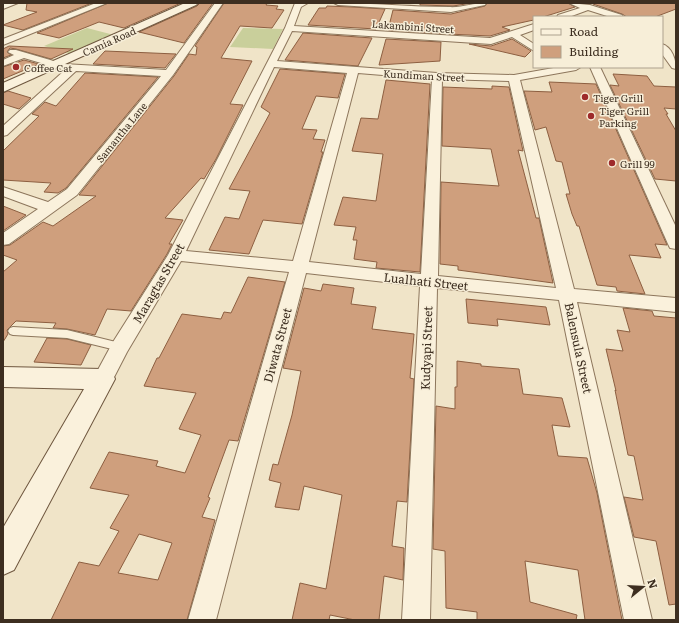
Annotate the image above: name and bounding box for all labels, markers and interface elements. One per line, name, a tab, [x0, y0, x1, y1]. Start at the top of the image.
street label: Lakambini Street	[371, 16, 455, 36]
legend	[533, 16, 663, 68]
text: Road	[569, 22, 599, 40]
street label: Camia Road	[80, 23, 138, 59]
text: Building	[569, 42, 619, 60]
place label: Coffee Cat	[24, 60, 72, 75]
marker: Coffee Cat	[11, 62, 21, 72]
street label: Kundiman Street	[383, 65, 465, 85]
place label: Tiger Grill	[593, 90, 644, 105]
marker: Tiger Grill	[580, 92, 590, 102]
street label: Samantha Lane	[92, 99, 150, 165]
place label: Tiger Grill Parking	[599, 103, 650, 130]
marker: Tiger Grill Parking	[586, 111, 596, 121]
place label: Grill 99	[620, 156, 655, 171]
marker: Grill 99	[607, 158, 617, 168]
street label: Maragtas Street	[128, 239, 188, 327]
street label: Lualhati Street	[383, 268, 469, 294]
street label: Balensula Street	[561, 301, 597, 395]
street label: Diwata Street	[258, 305, 296, 385]
street label: Kudyapi Street	[416, 305, 436, 390]
north arrow	[623, 567, 663, 607]
text: N	[644, 577, 662, 590]

